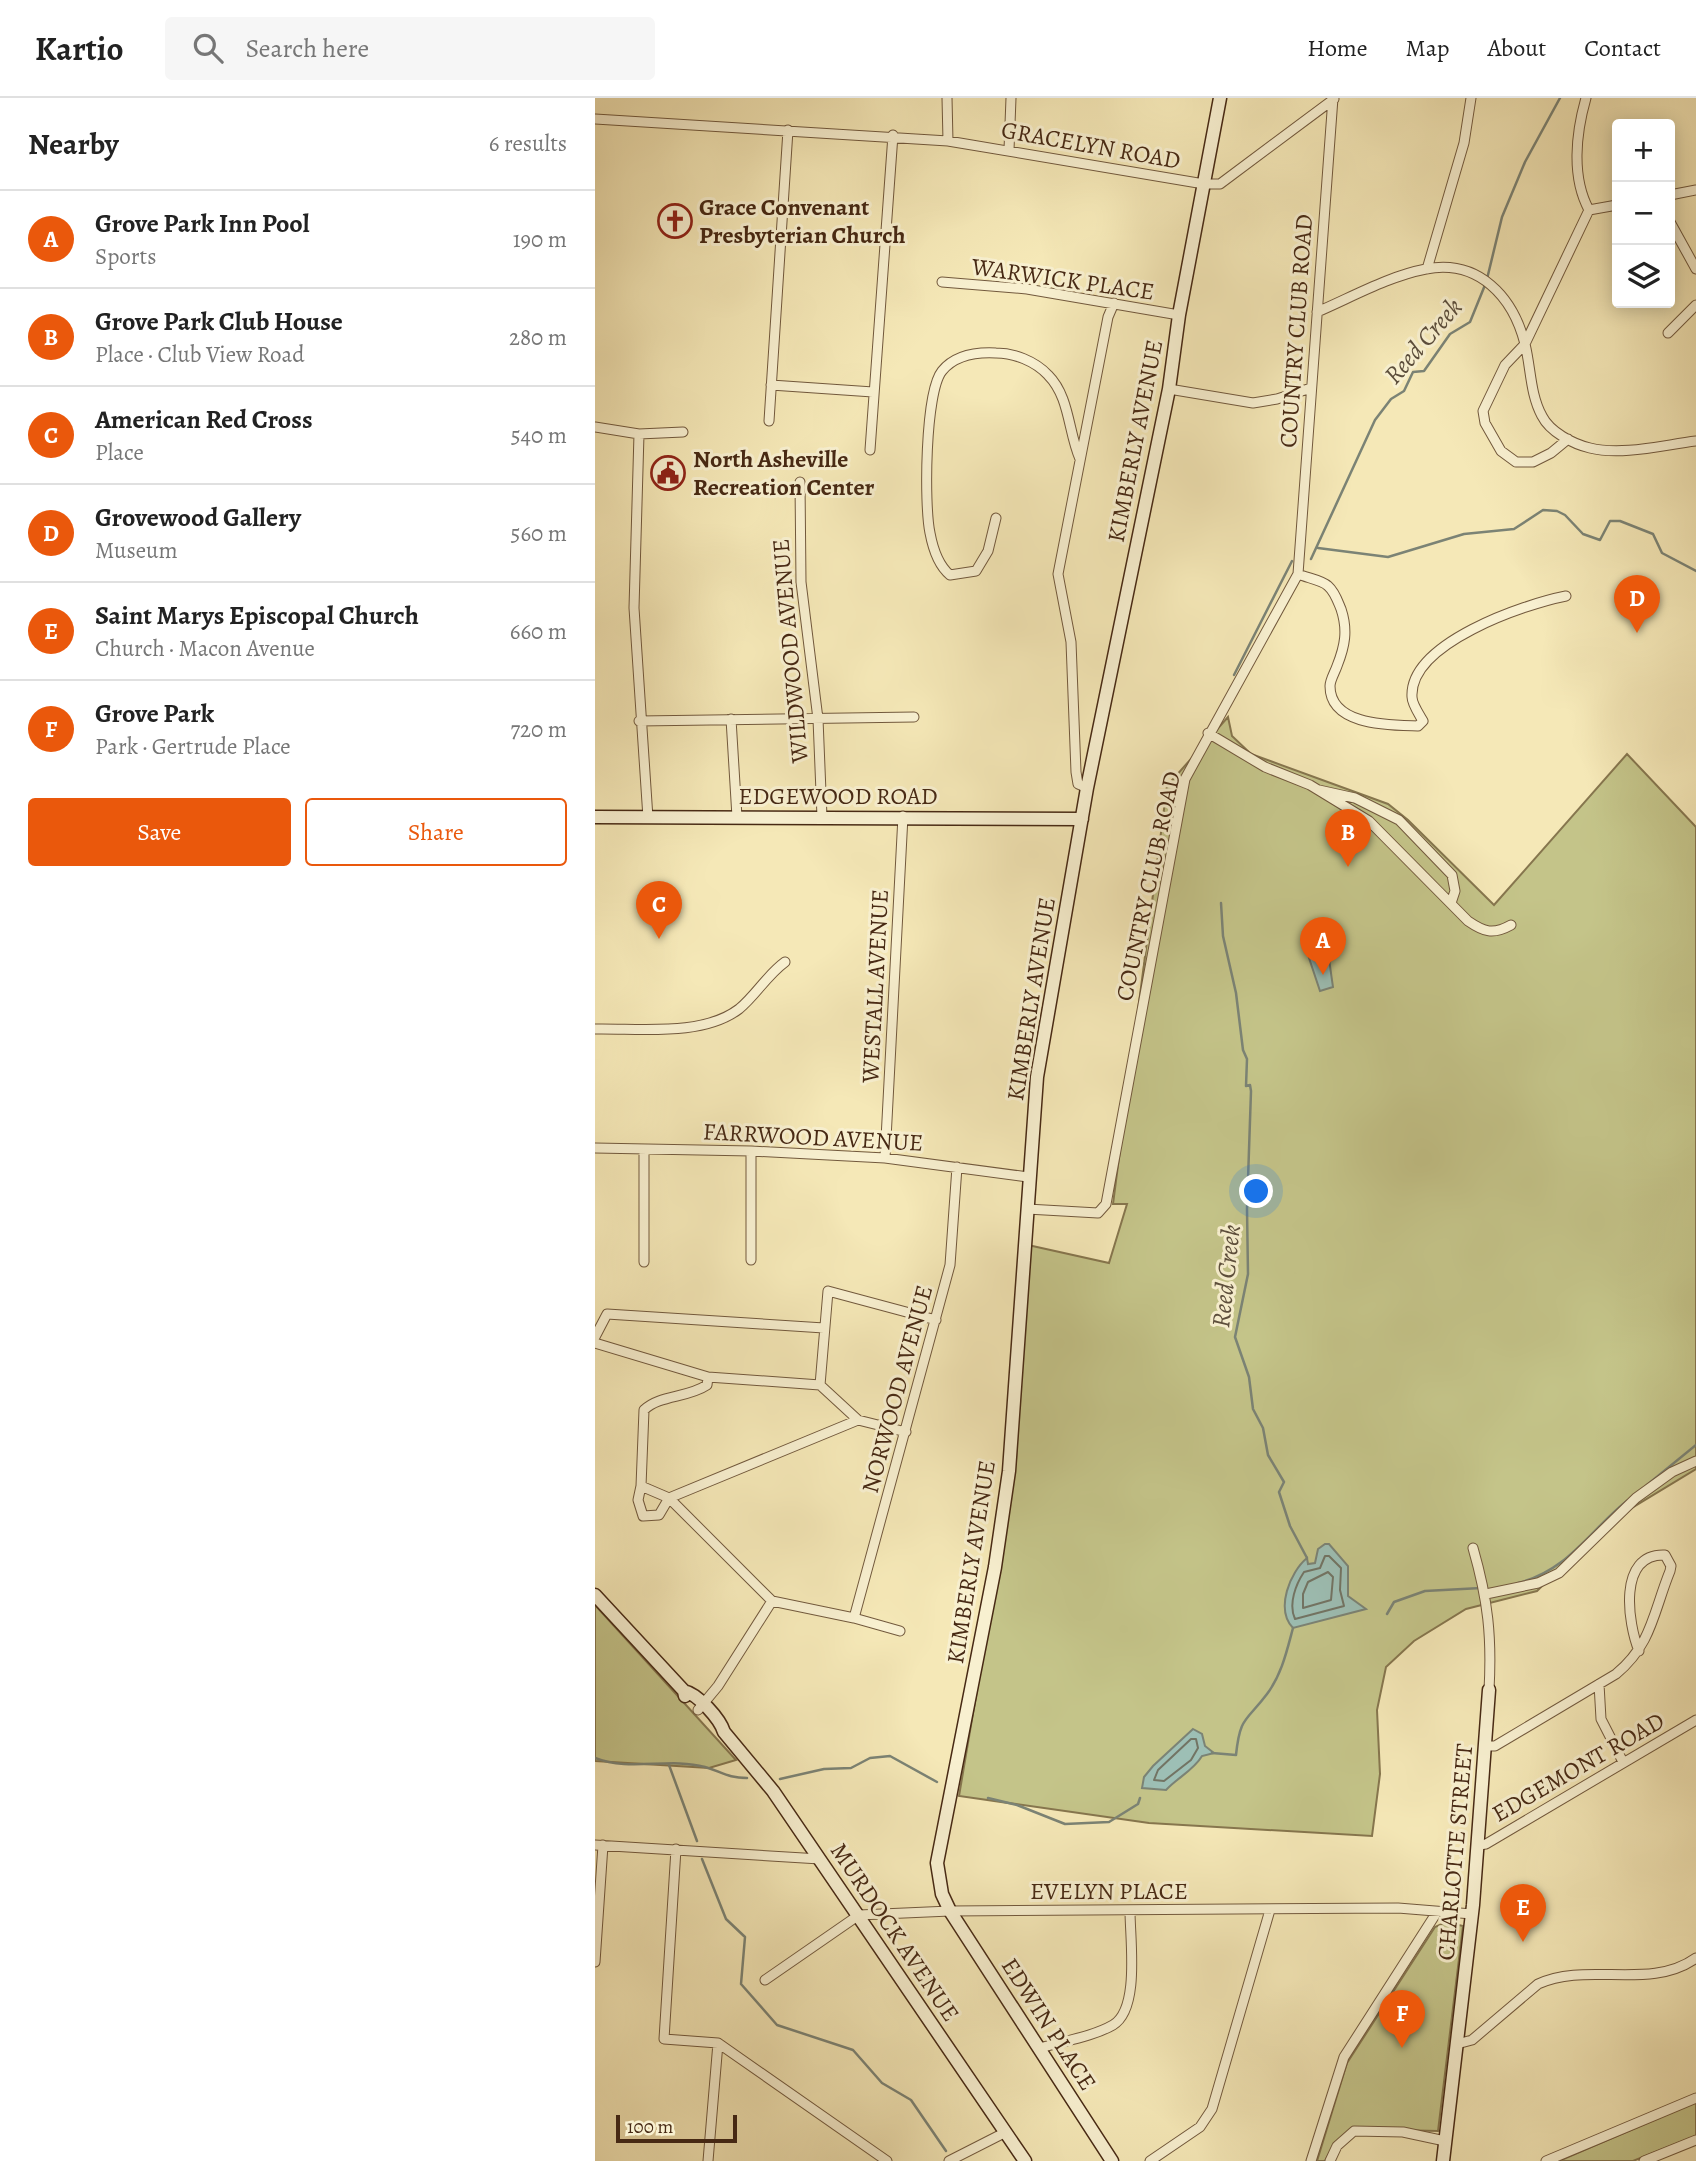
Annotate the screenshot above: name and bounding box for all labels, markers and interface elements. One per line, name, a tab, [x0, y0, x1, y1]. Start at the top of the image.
search box	[165, 17, 655, 80]
text: Kartio	[35, 26, 123, 71]
icon: search	[189, 29, 227, 67]
text: Search here	[245, 31, 369, 66]
text: Home	[1307, 32, 1368, 64]
text: Map	[1406, 32, 1450, 64]
text: About	[1488, 32, 1546, 64]
text: Contact	[1584, 32, 1661, 64]
street label: GRACELYN ROAD	[999, 113, 1183, 177]
map controls	[1612, 119, 1675, 308]
button: +	[1612, 119, 1675, 182]
text: Nearby	[28, 124, 119, 164]
text: 6 results	[489, 128, 567, 159]
button: −	[1612, 182, 1675, 245]
place label: Grace Convenant Presbyterian Church	[699, 191, 906, 251]
church icon: Grace Convenant Presbyterian Church	[656, 202, 694, 240]
text: Grove Park Inn Pool	[95, 206, 310, 241]
street label: COUNTRY CLUB ROAD	[1272, 213, 1320, 449]
text: A	[44, 224, 58, 255]
text: 190 m	[513, 224, 567, 255]
text: Sports	[95, 241, 156, 272]
button: layers	[1612, 245, 1675, 308]
street label: WARWICK PLACE	[969, 250, 1156, 308]
water label: Reed Creek	[1376, 290, 1470, 392]
text: Grove Park Club House	[95, 304, 343, 339]
text: B	[44, 322, 58, 353]
text: 280 m	[509, 322, 567, 353]
street label: KIMBERLY AVENUE	[1100, 337, 1170, 545]
text: Place · Club View Road	[95, 339, 305, 370]
text: American Red Cross	[95, 402, 313, 437]
text: C	[44, 420, 58, 451]
text: 540 m	[511, 420, 567, 451]
text: Place	[95, 437, 144, 468]
place label: North Asheville Recreation Center	[693, 443, 874, 503]
public building icon: North Asheville Recreation Center	[649, 454, 687, 492]
text: Grovewood Gallery	[95, 500, 301, 535]
text: D	[43, 518, 59, 549]
text: 560 m	[511, 518, 567, 549]
text: Museum	[95, 535, 178, 566]
street label: WILDWOOD AVENUE	[764, 538, 816, 765]
pin: D	[1614, 575, 1660, 633]
text: Saint Marys Episcopal Church	[95, 598, 419, 633]
text: E	[44, 616, 58, 647]
text: 660 m	[510, 616, 567, 647]
text: Church · Macon Avenue	[95, 633, 315, 664]
text: Grove Park	[95, 696, 214, 731]
text: F	[45, 714, 57, 745]
text: 720 m	[510, 714, 567, 745]
text: Park · Gertrude Place	[95, 731, 291, 762]
street label: COUNTRY CLUB ROAD	[1108, 768, 1188, 1004]
street label: EDGEWOOD ROAD	[738, 780, 938, 812]
button: Save	[28, 798, 291, 866]
button: Share	[305, 798, 567, 866]
pin: B	[1325, 809, 1371, 867]
pin: C	[636, 881, 682, 939]
street label: WESTALL AVENUE	[854, 888, 896, 1085]
street label: KIMBERLY AVENUE	[999, 895, 1063, 1103]
pin: A	[1300, 917, 1346, 975]
street label: FARRWOOD AVENUE	[702, 1115, 924, 1159]
your location	[1239, 1174, 1273, 1208]
water label: Reed Creek	[1203, 1223, 1249, 1329]
street label: NORWOOD AVENUE	[854, 1282, 940, 1496]
street label: KIMBERLY AVENUE	[939, 1458, 1003, 1666]
street label: EDGEMONT ROAD	[1486, 1705, 1670, 1829]
street label: CHARLOTTE STREET	[1430, 1742, 1480, 1962]
street label: MURDOCK AVENUE	[823, 1836, 967, 2028]
street label: EVELYN PLACE	[1030, 1875, 1188, 1907]
pin: E	[1500, 1884, 1546, 1942]
street label: EDWIN PLACE	[994, 1951, 1104, 2097]
pin: F	[1379, 1990, 1425, 2048]
scale bar	[616, 2112, 737, 2144]
text: 100 m	[627, 2114, 673, 2140]

